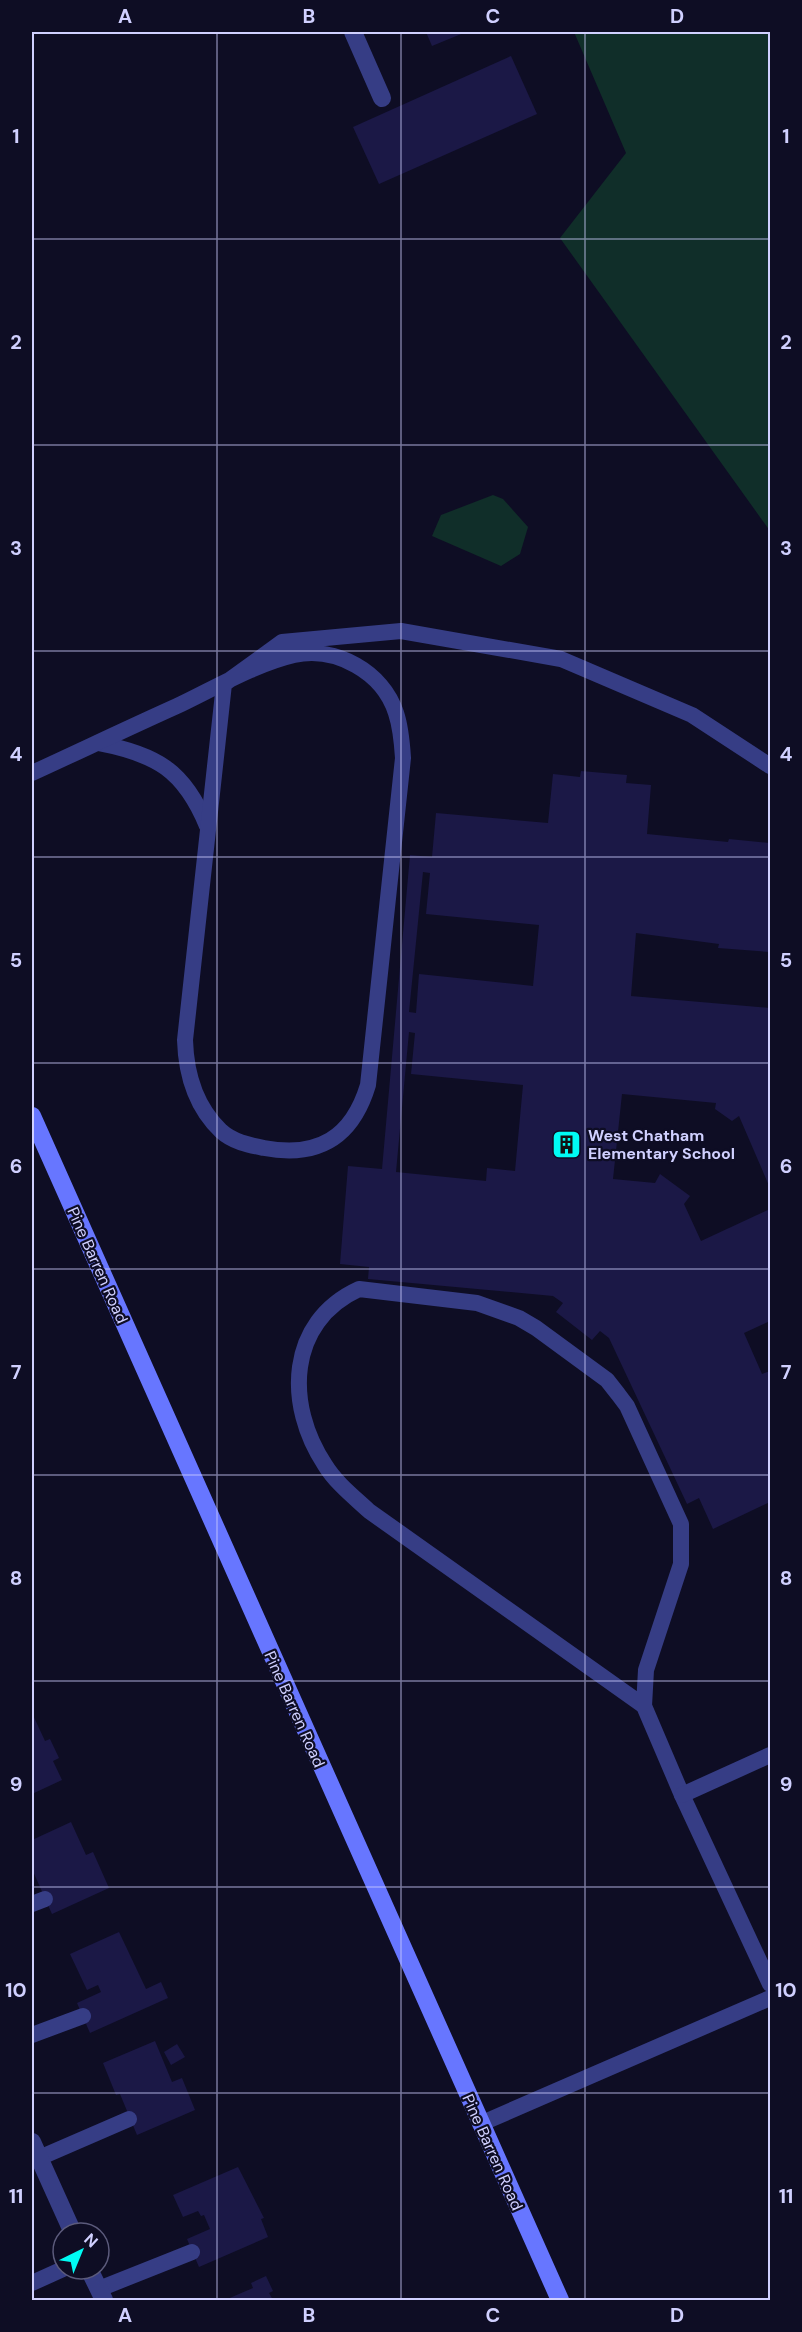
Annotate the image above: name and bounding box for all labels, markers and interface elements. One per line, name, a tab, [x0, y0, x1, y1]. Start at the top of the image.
text: A	[118, 3, 132, 29]
text: B	[303, 3, 315, 29]
text: C	[486, 3, 500, 29]
text: D	[670, 3, 684, 29]
text: 1	[12, 123, 20, 149]
text: 1	[782, 123, 790, 149]
text: 2	[10, 329, 22, 355]
text: 2	[780, 329, 792, 355]
text: 3	[10, 535, 22, 561]
text: 3	[780, 535, 792, 561]
text: 4	[10, 741, 23, 767]
text: 4	[780, 741, 793, 767]
text: 5	[10, 947, 22, 973]
text: 5	[780, 947, 792, 973]
place label: West Chatham Elementary School	[588, 1125, 735, 1164]
building icon: West Chatham Elementary School	[551, 1128, 583, 1160]
text: 6	[10, 1153, 22, 1179]
text: 6	[780, 1153, 792, 1179]
street label: Pine Barren Road	[62, 1204, 133, 1327]
text: 7	[11, 1359, 22, 1385]
text: 7	[781, 1359, 792, 1385]
text: 8	[10, 1565, 22, 1591]
text: 8	[780, 1565, 792, 1591]
street label: Pine Barren Road	[259, 1648, 330, 1771]
text: 9	[10, 1771, 22, 1797]
text: 9	[780, 1771, 792, 1797]
text: 10	[5, 1977, 27, 2003]
text: 10	[775, 1977, 797, 2003]
street label: Pine Barren Road	[457, 2091, 528, 2214]
text: 11	[9, 2183, 23, 2209]
text: 11	[779, 2183, 793, 2209]
north arrow	[51, 2221, 111, 2281]
text: N	[79, 2229, 102, 2252]
text: A	[118, 2302, 132, 2328]
text: B	[303, 2302, 315, 2328]
text: C	[486, 2302, 500, 2328]
text: D	[670, 2302, 684, 2328]

